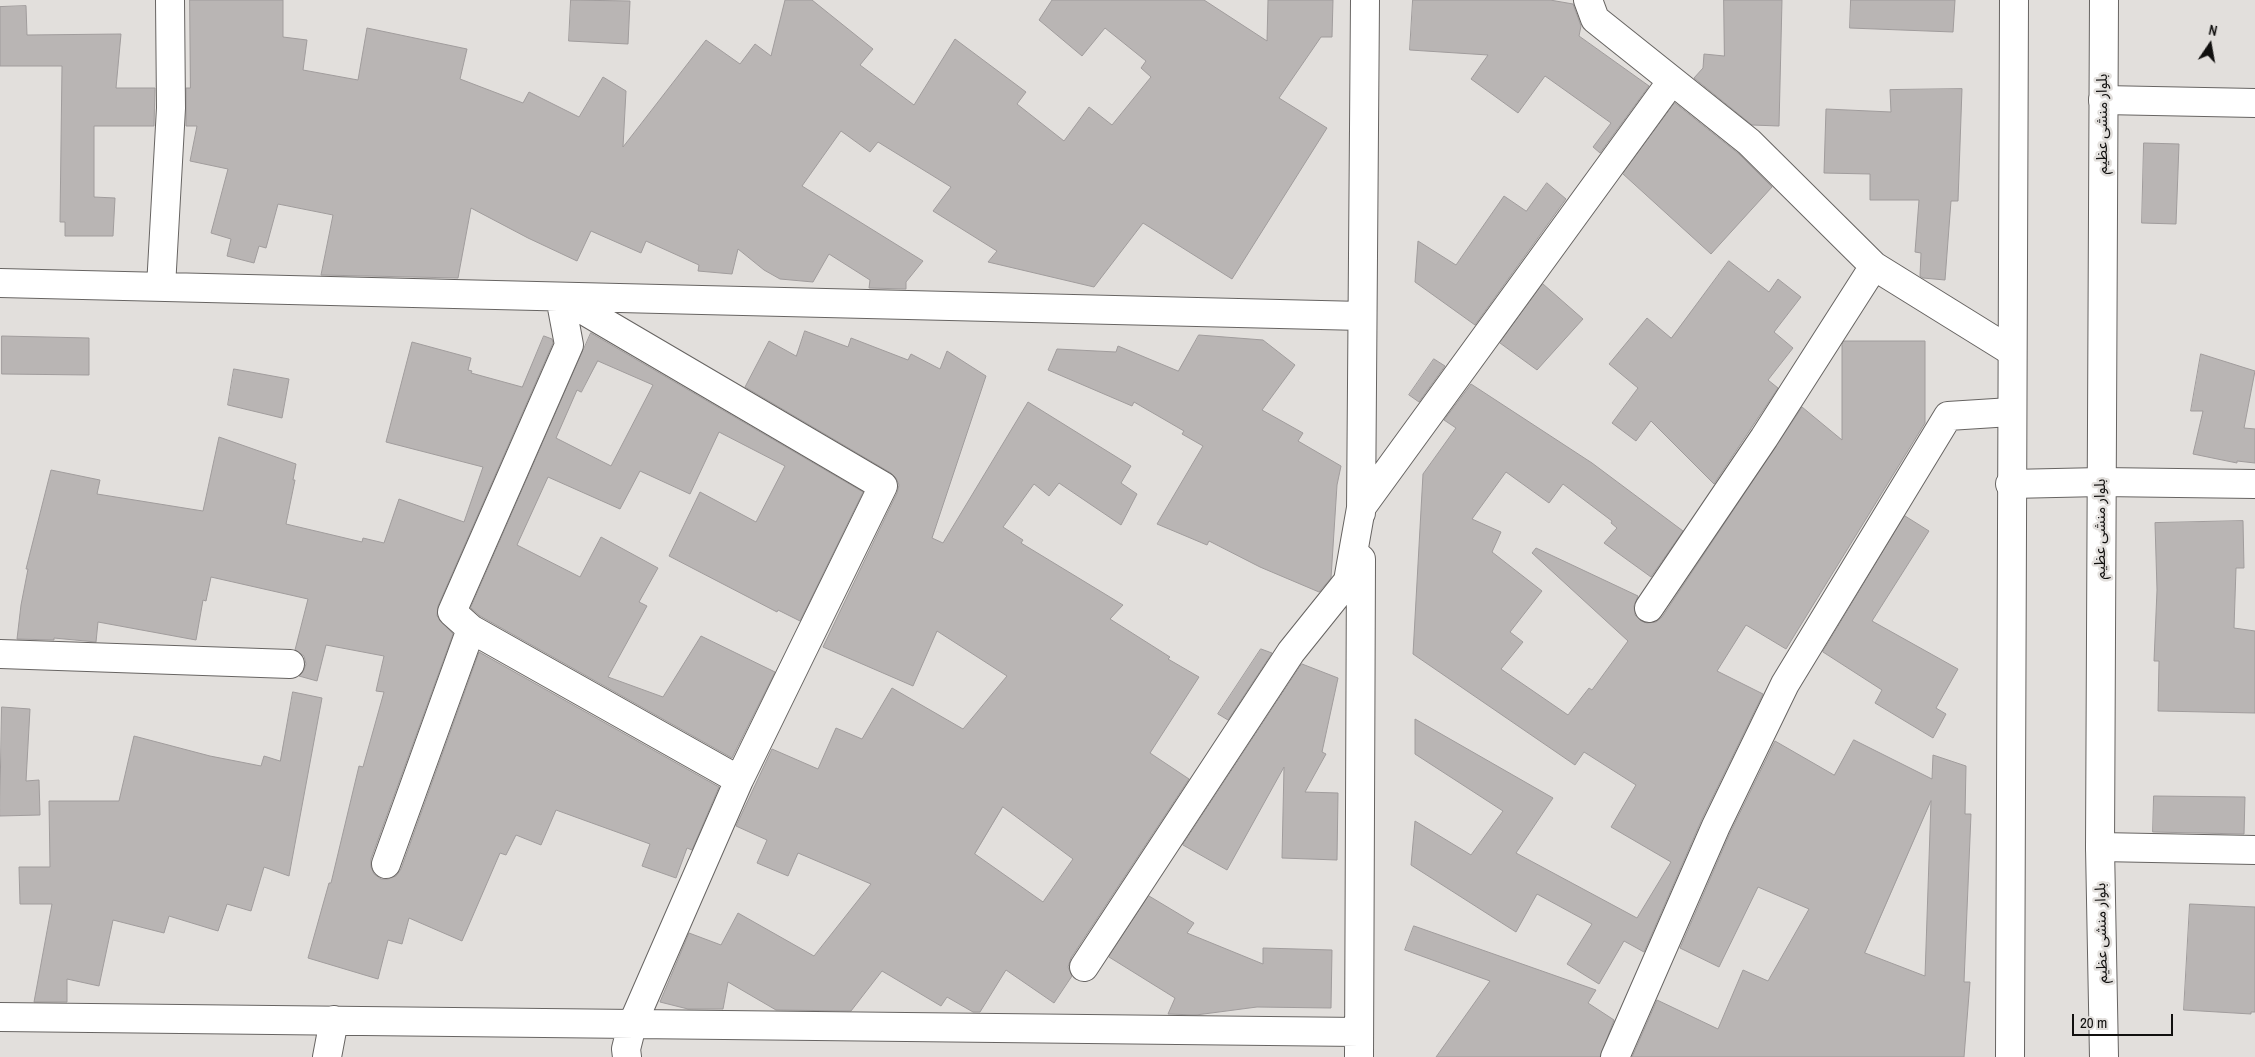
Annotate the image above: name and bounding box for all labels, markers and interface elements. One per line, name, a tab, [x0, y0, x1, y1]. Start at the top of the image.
north arrow	[2185, 20, 2235, 70]
text: N	[2207, 21, 2219, 40]
street label: بلوار منشی عظیم	[2094, 74, 2112, 174]
street label: بلوار منشی عظیم	[2092, 479, 2110, 579]
street label: بلوار منشی عظیم	[2092, 883, 2112, 983]
scale bar	[2075, 1004, 2176, 1036]
text: 20 m	[2080, 1012, 2107, 1033]

